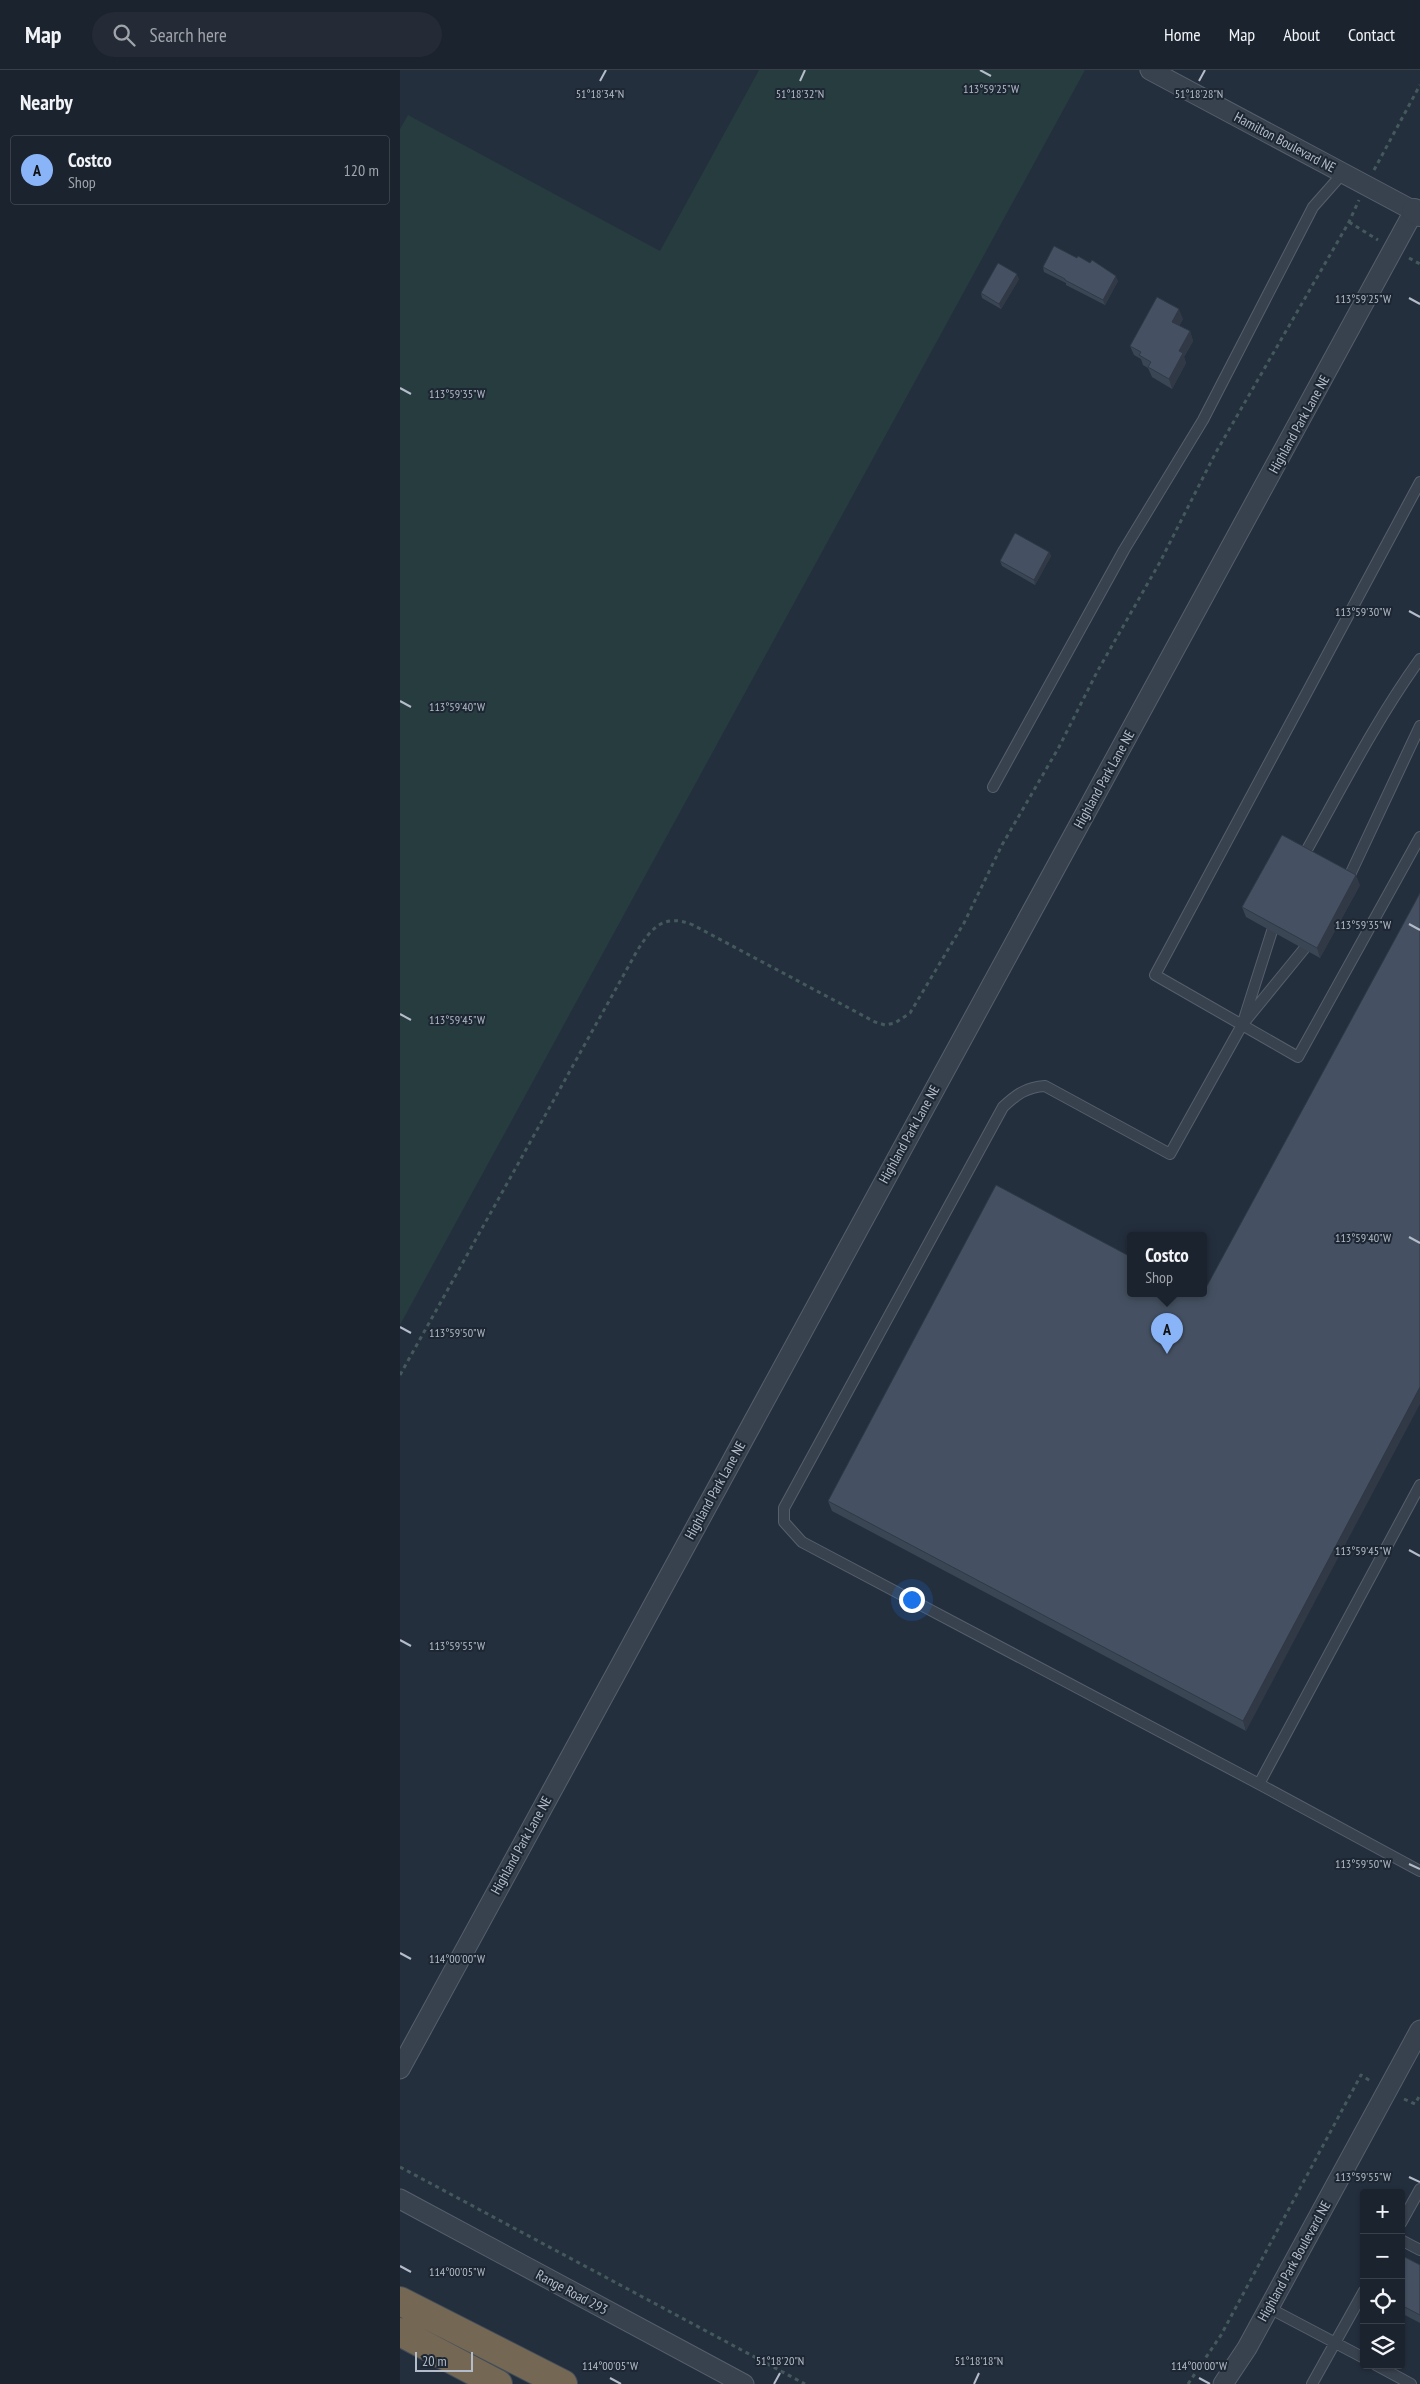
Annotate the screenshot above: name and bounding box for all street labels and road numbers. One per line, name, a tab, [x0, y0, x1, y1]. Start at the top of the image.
street label: Hamilton Boulevard NE	[1231, 108, 1339, 176]
street label: Highland Park Lane NE	[1264, 372, 1334, 476]
street label: Highland Park Lane NE	[1069, 727, 1139, 831]
street label: Highland Park Lane NE	[874, 1082, 944, 1186]
street label: Highland Park Lane NE	[680, 1438, 750, 1542]
street label: Highland Park Lane NE	[486, 1793, 556, 1897]
street label: Highland Park Boulevard NE	[1253, 2198, 1335, 2324]
street label: Range Road 293	[533, 2266, 611, 2318]

